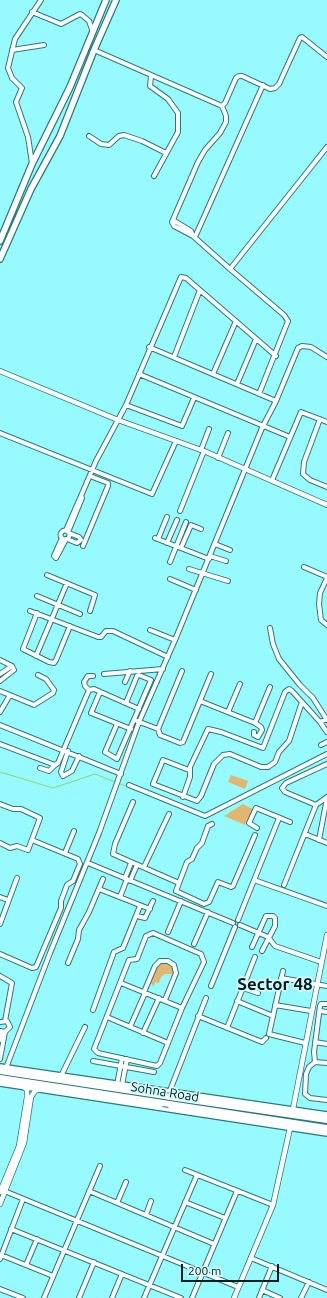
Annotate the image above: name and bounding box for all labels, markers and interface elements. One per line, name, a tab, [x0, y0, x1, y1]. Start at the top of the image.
district label: Sector 48	[237, 974, 313, 994]
street label: Sohna Road	[130, 1079, 200, 1105]
scale bar	[183, 1256, 281, 1282]
text: 200 m	[188, 1264, 221, 1277]

